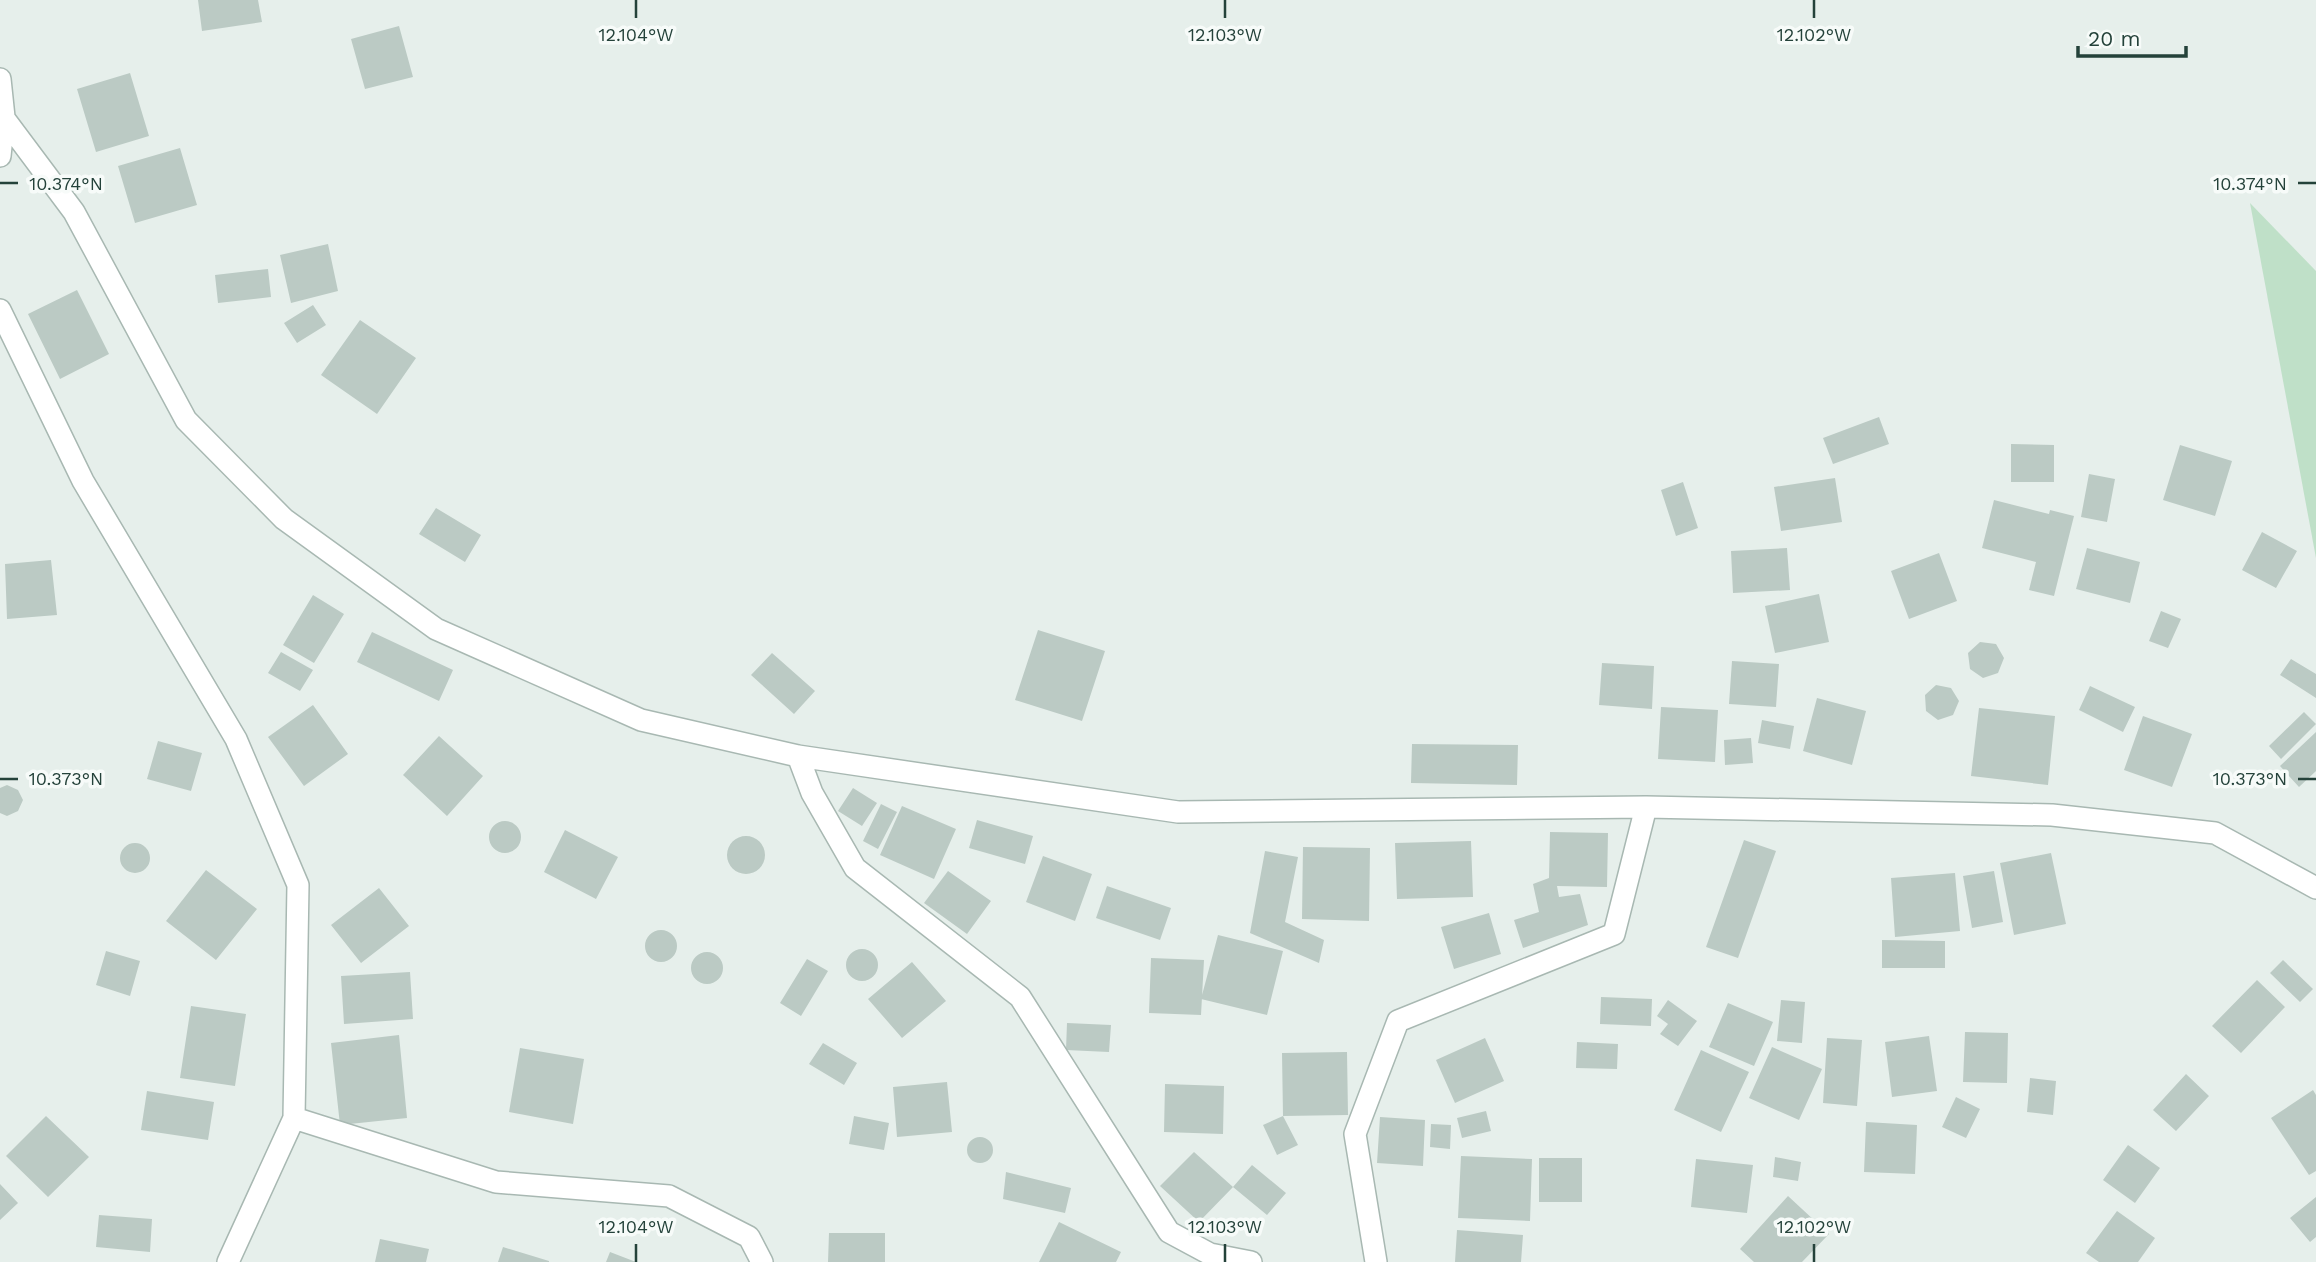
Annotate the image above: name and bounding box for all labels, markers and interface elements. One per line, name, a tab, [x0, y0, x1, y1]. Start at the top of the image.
scale bar	[2078, 14, 2186, 58]
text: 12.104°W	[599, 24, 673, 45]
text: 12.103°W	[1188, 24, 1262, 45]
text: 12.102°W	[1777, 24, 1851, 45]
text: 20 m	[2088, 26, 2140, 51]
text: 10.374°N	[29, 173, 103, 194]
text: 10.374°N	[2213, 173, 2287, 194]
text: 10.373°N	[29, 768, 103, 789]
text: 10.373°N	[2213, 768, 2287, 789]
text: 12.104°W	[599, 1216, 673, 1237]
text: 12.103°W	[1188, 1216, 1262, 1237]
text: 12.102°W	[1777, 1216, 1851, 1237]

